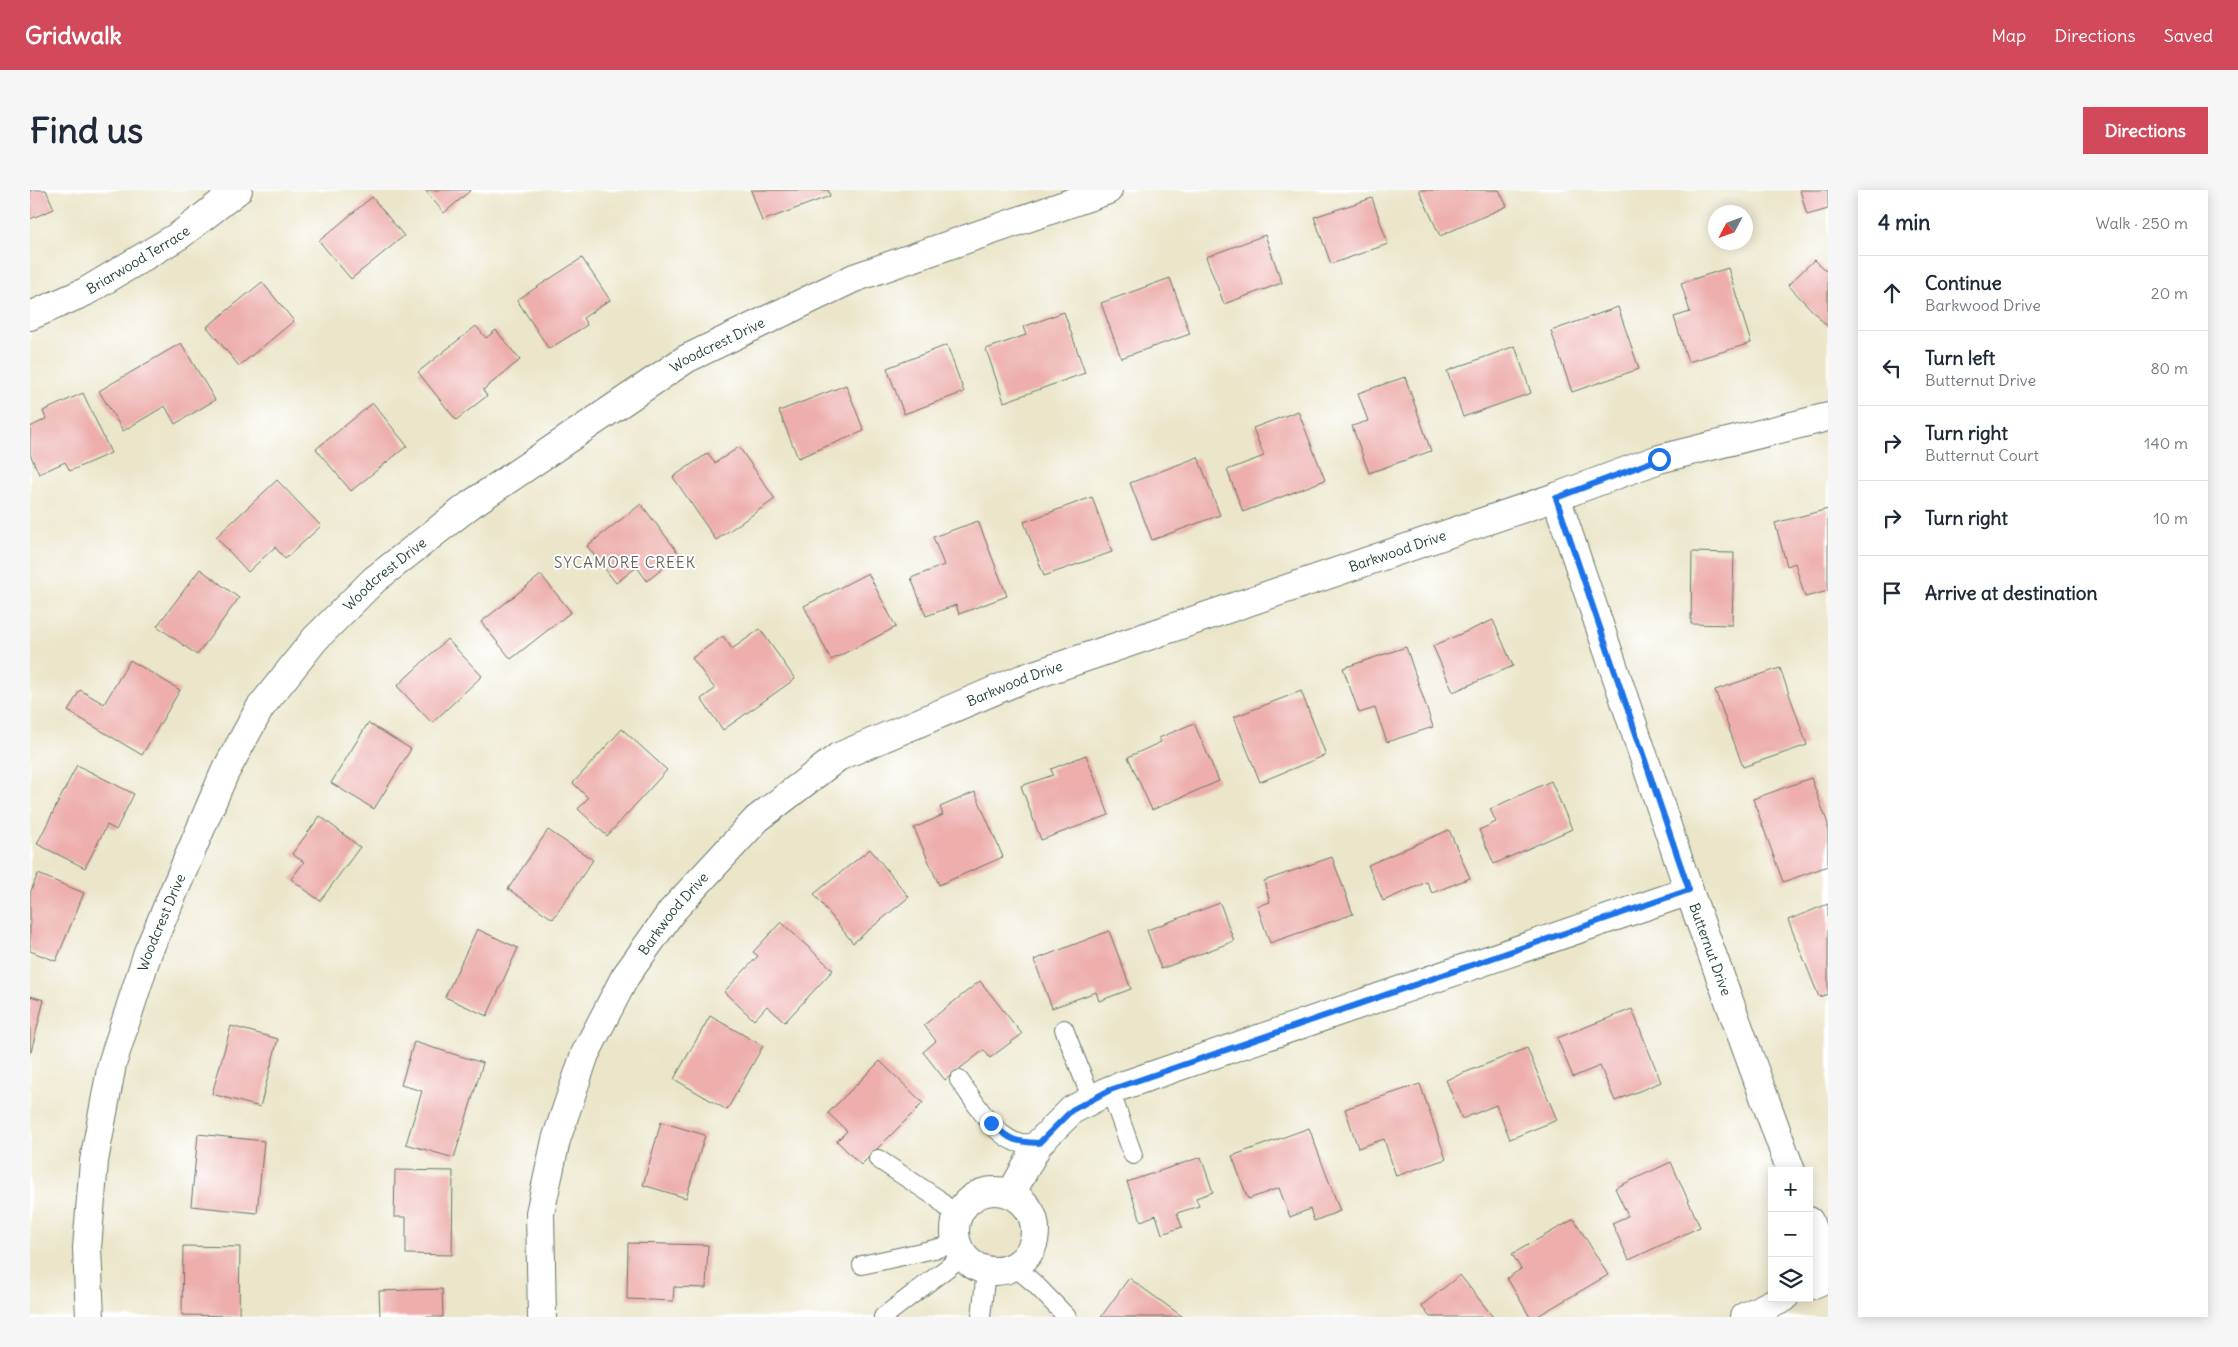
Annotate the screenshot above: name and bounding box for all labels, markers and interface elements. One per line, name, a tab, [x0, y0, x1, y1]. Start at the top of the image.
text: Gridwalk	[25, 20, 122, 50]
text: Map	[1991, 24, 2026, 47]
text: Directions	[2054, 24, 2136, 47]
text: Saved	[2164, 24, 2213, 47]
button: Directions	[2083, 107, 2208, 154]
text: Find us	[30, 108, 143, 152]
north arrow	[1708, 205, 1753, 250]
text: 4 min	[1878, 209, 1930, 236]
text: Walk · 250 m	[2096, 213, 2188, 233]
street label: Briarwood Terrace	[83, 222, 193, 298]
text: Continue	[1925, 271, 2002, 295]
icon: ahead	[1878, 279, 1906, 307]
text: 20 m	[2151, 283, 2188, 303]
text: Barkwood Drive	[1925, 295, 2041, 315]
street label: Woodcrest Drive	[666, 313, 768, 376]
text: Turn left	[1925, 346, 1995, 370]
icon: left	[1878, 354, 1906, 382]
text: 80 m	[2150, 358, 2188, 378]
text: Butternut Drive	[1925, 370, 2036, 390]
text: Turn right	[1925, 421, 2008, 445]
icon: right	[1878, 429, 1906, 457]
text: 140 m	[2144, 433, 2188, 453]
text: Butternut Court	[1925, 445, 2039, 465]
route start	[1648, 448, 1671, 471]
icon: right	[1878, 504, 1906, 532]
text: Turn right	[1925, 506, 2008, 530]
text: 10 m	[2153, 508, 2188, 528]
street label: Barkwood Drive	[1346, 526, 1448, 576]
street label: Woodcrest Drive	[339, 534, 430, 615]
district label: SYCAMORE CREEK	[554, 553, 696, 572]
icon: arrive	[1878, 579, 1906, 607]
text: Arrive at destination	[1925, 581, 2098, 605]
street label: Barkwood Drive	[964, 657, 1065, 710]
street label: Barkwood Drive	[634, 869, 712, 959]
street label: Woodcrest Drive	[133, 871, 189, 973]
street label: Butternut Drive	[1685, 901, 1735, 998]
route end	[980, 1112, 1003, 1135]
map controls	[1768, 1167, 1813, 1302]
button: +	[1768, 1167, 1813, 1212]
button: −	[1768, 1212, 1813, 1257]
button: layers	[1768, 1257, 1813, 1302]

